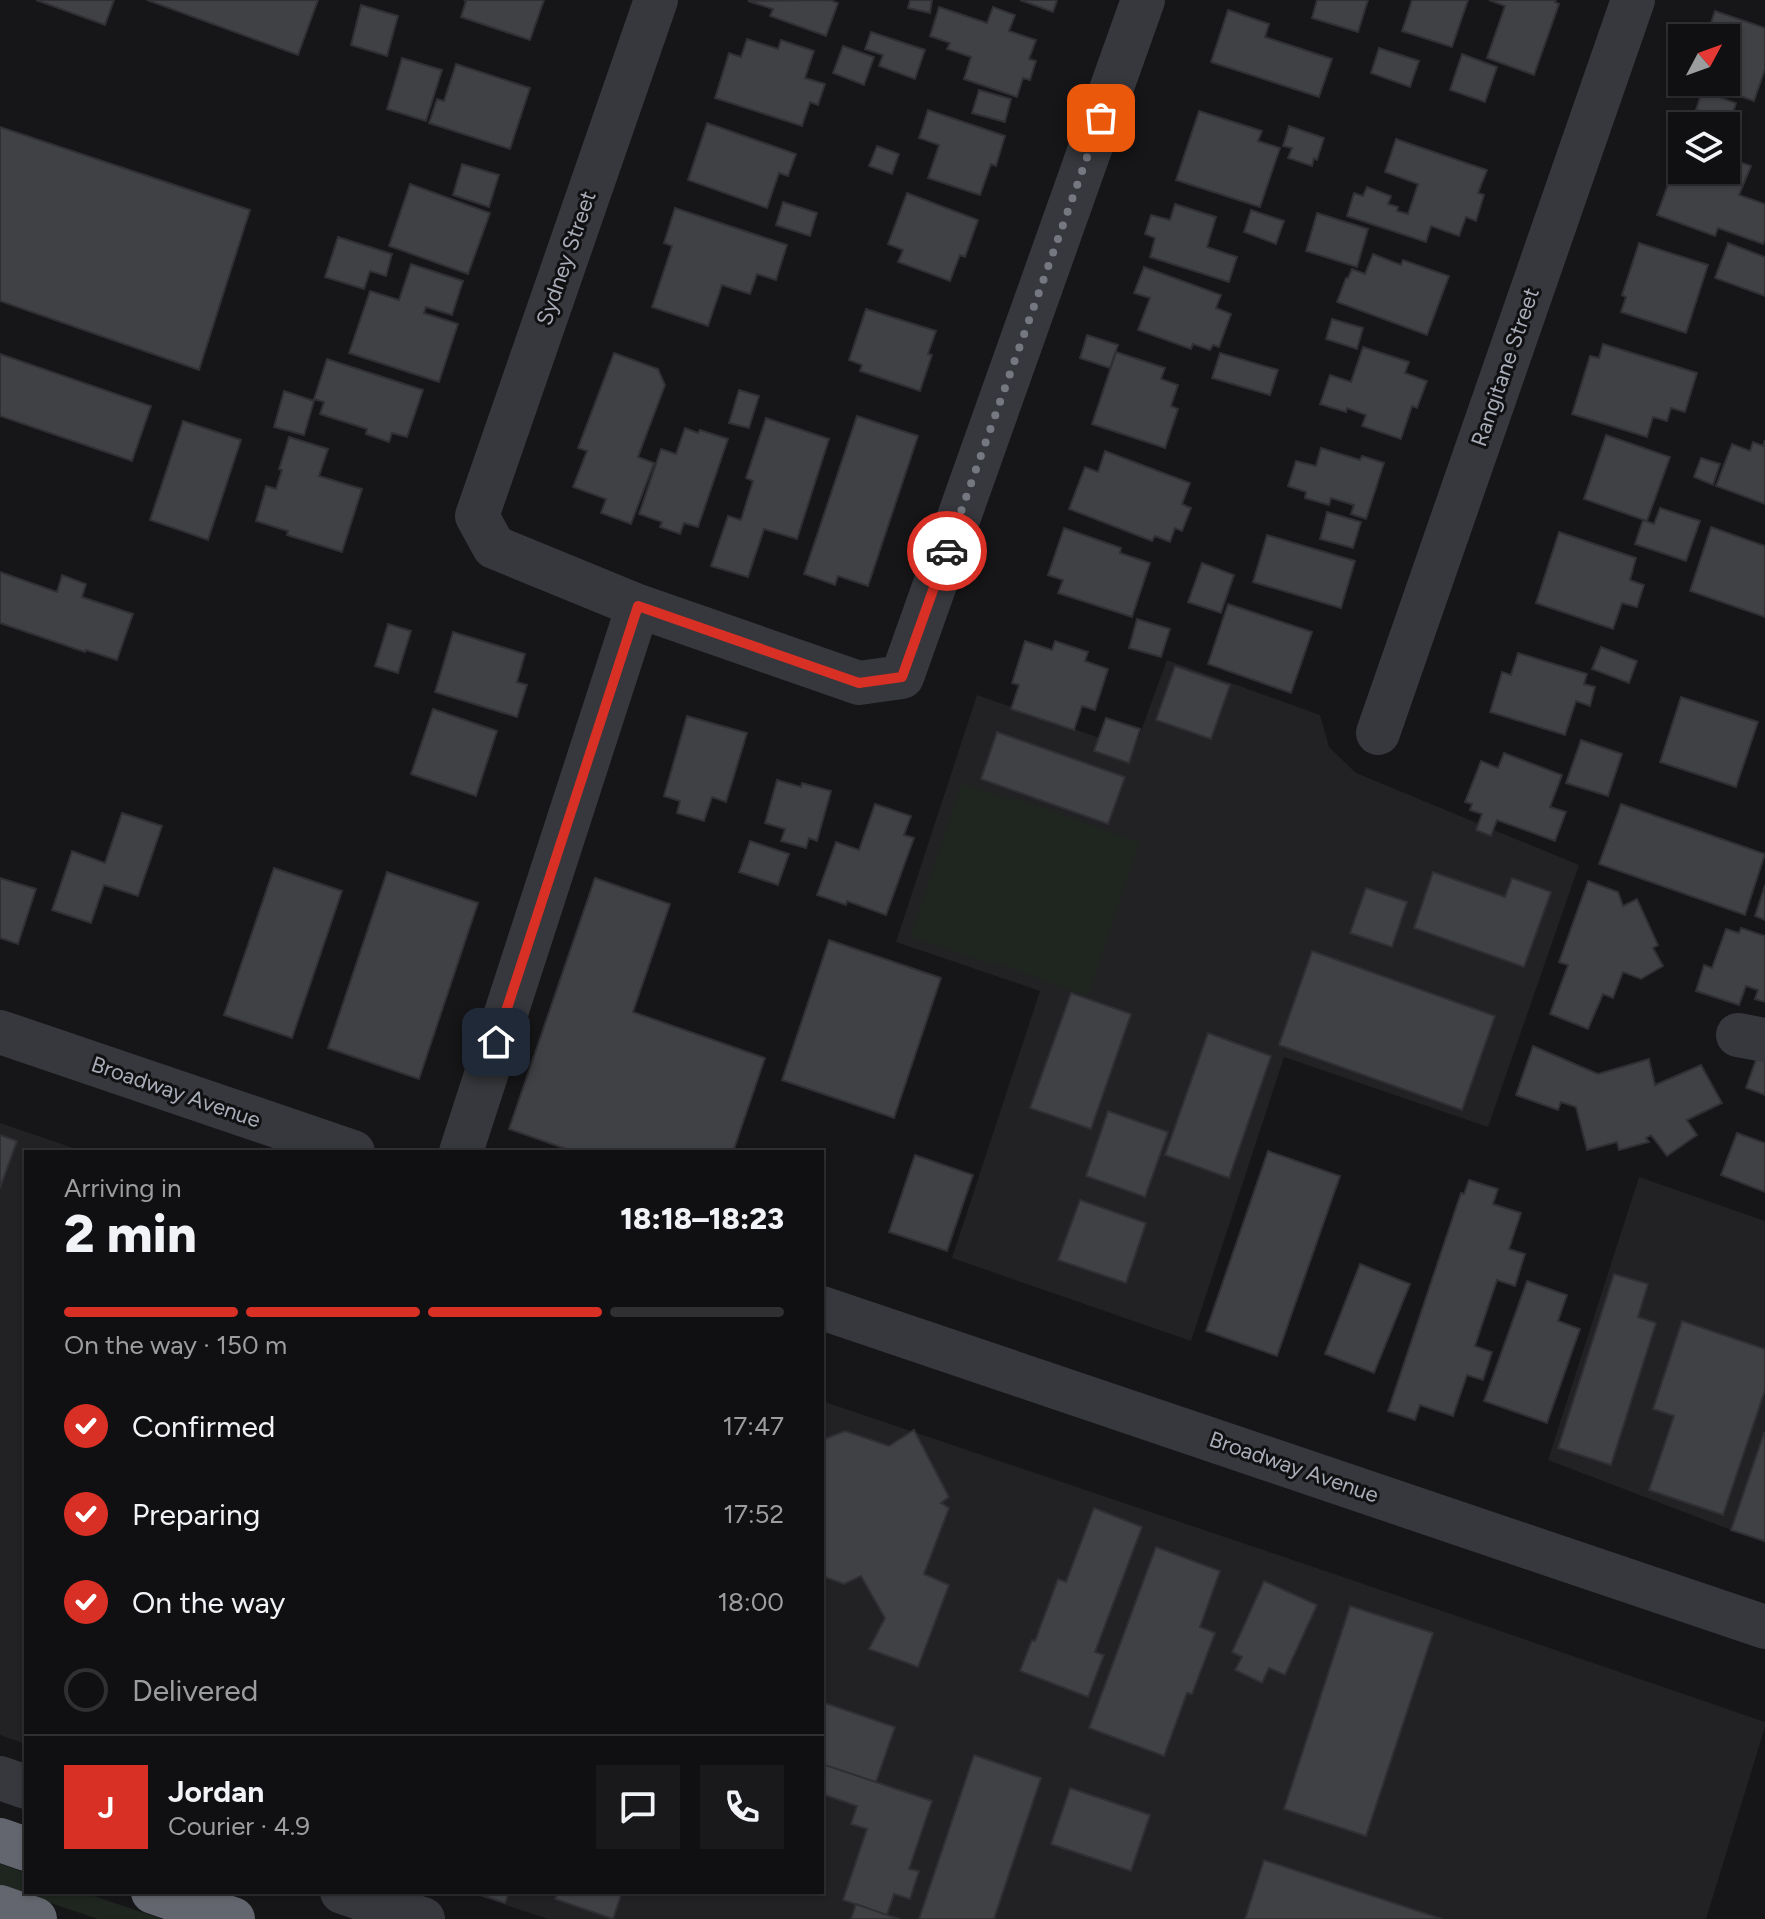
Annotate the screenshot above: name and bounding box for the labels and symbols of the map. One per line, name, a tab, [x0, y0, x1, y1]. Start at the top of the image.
north arrow	[1668, 24, 1740, 96]
pin	[1067, 84, 1135, 152]
street label: Sydney Street	[530, 187, 602, 329]
street label: Rangitane Street	[1465, 284, 1545, 450]
courier	[907, 511, 987, 591]
pin	[462, 1008, 530, 1076]
street label: Broadway Avenue	[88, 1050, 264, 1134]
street label: Broadway Avenue	[1206, 1425, 1382, 1509]

